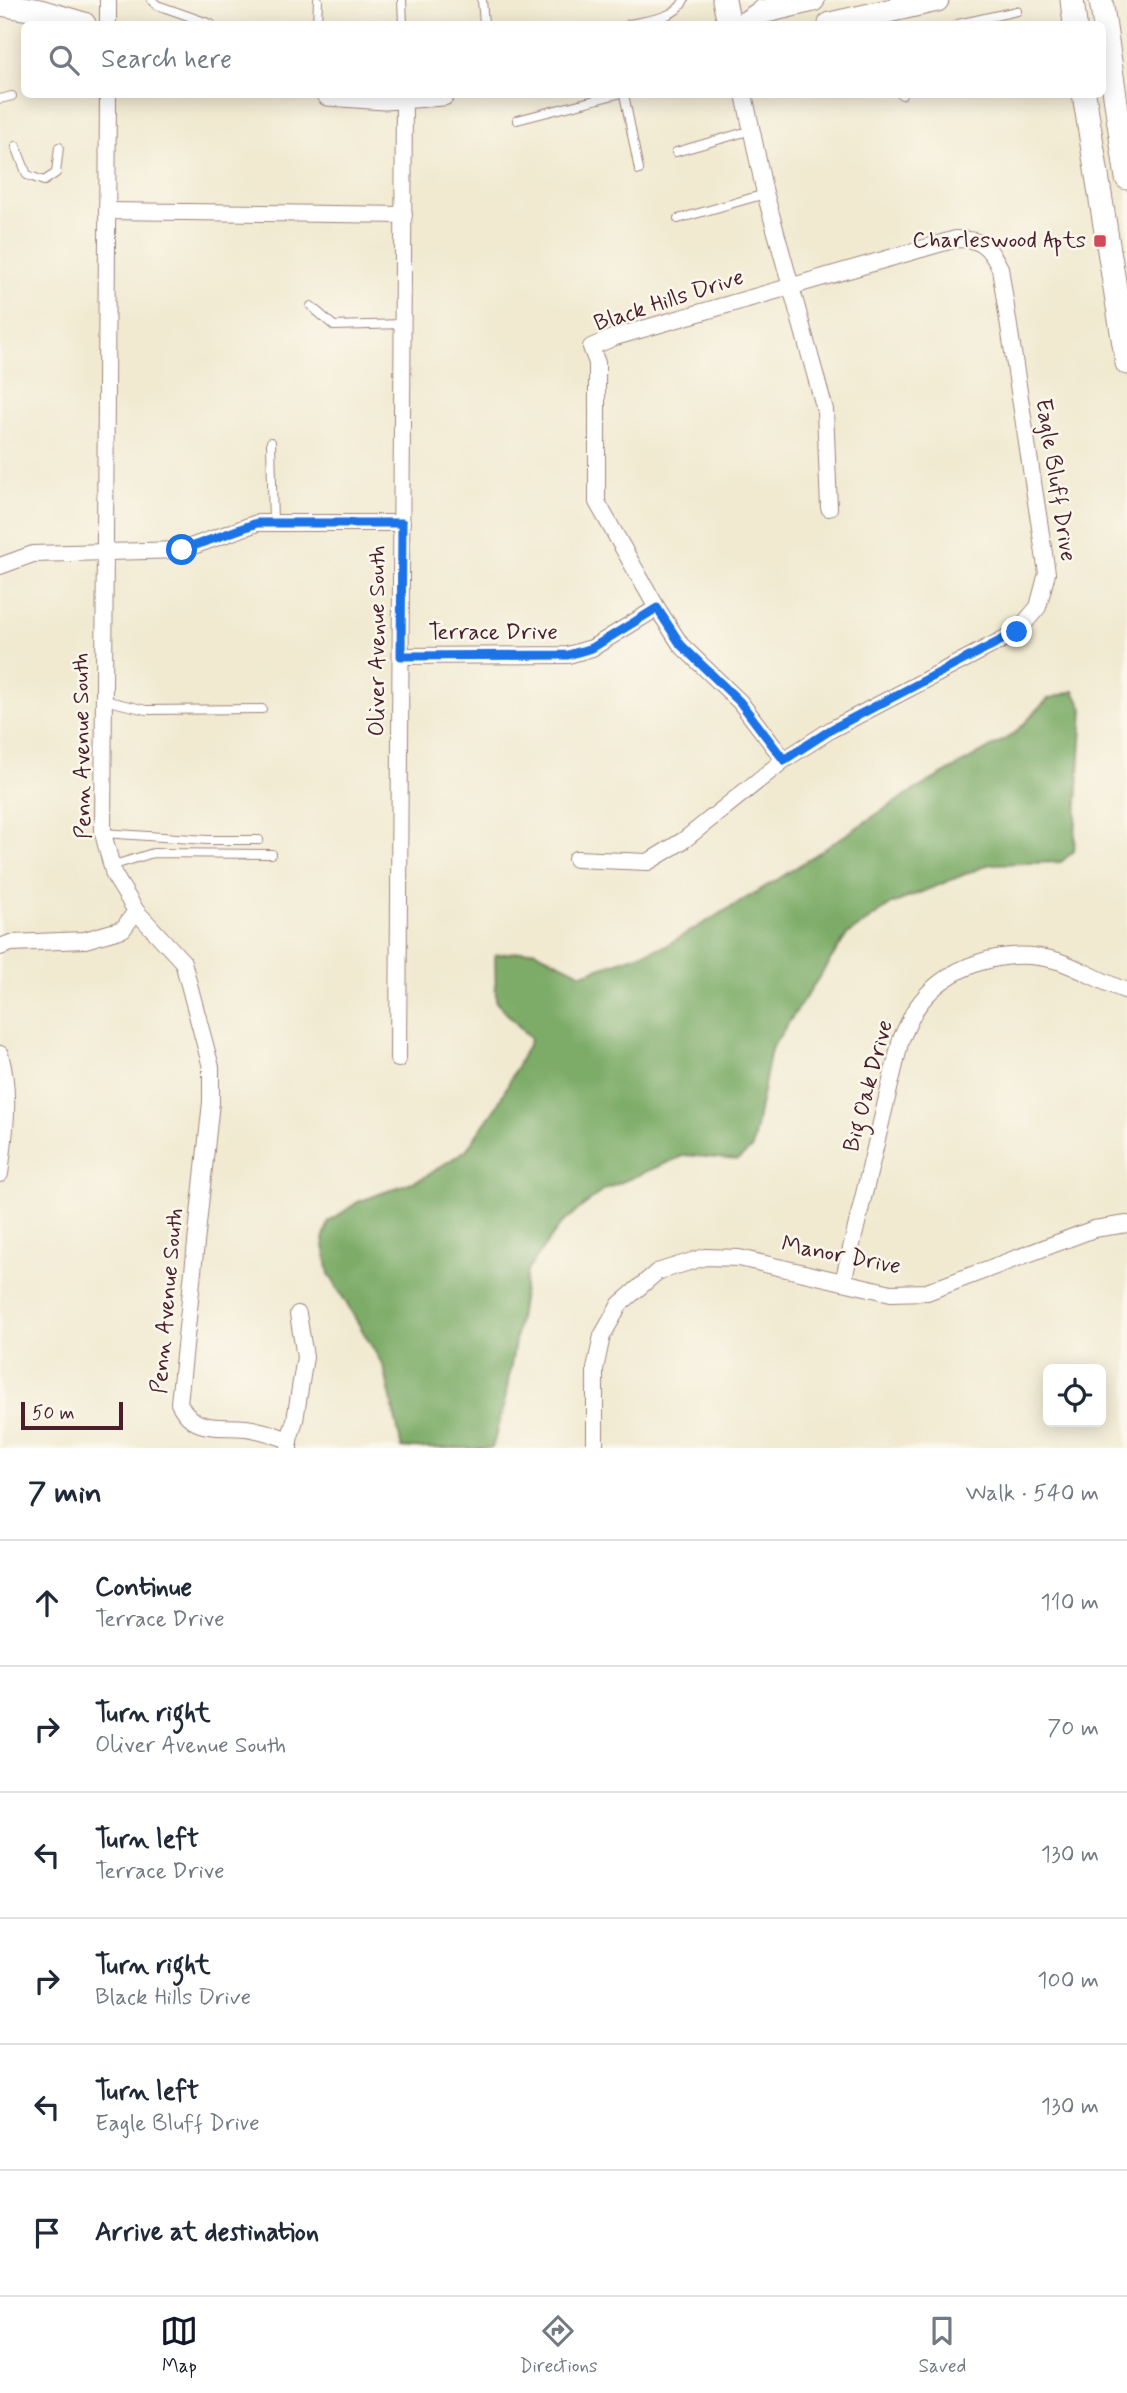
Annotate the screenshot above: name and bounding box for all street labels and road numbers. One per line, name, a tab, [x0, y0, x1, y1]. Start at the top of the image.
street label: Black Hills Drive	[590, 263, 748, 339]
street label: Eagle Bluff Drive	[1027, 396, 1083, 564]
street label: Oliver Avenue South	[363, 545, 393, 737]
street label: Terrace Drive	[428, 618, 558, 648]
street label: Penn Avenue South	[66, 653, 100, 839]
street label: Big Oak Drive	[837, 1017, 903, 1156]
street label: Penn Avenue South	[145, 1207, 191, 1395]
street label: Manor Drive	[779, 1230, 903, 1282]

